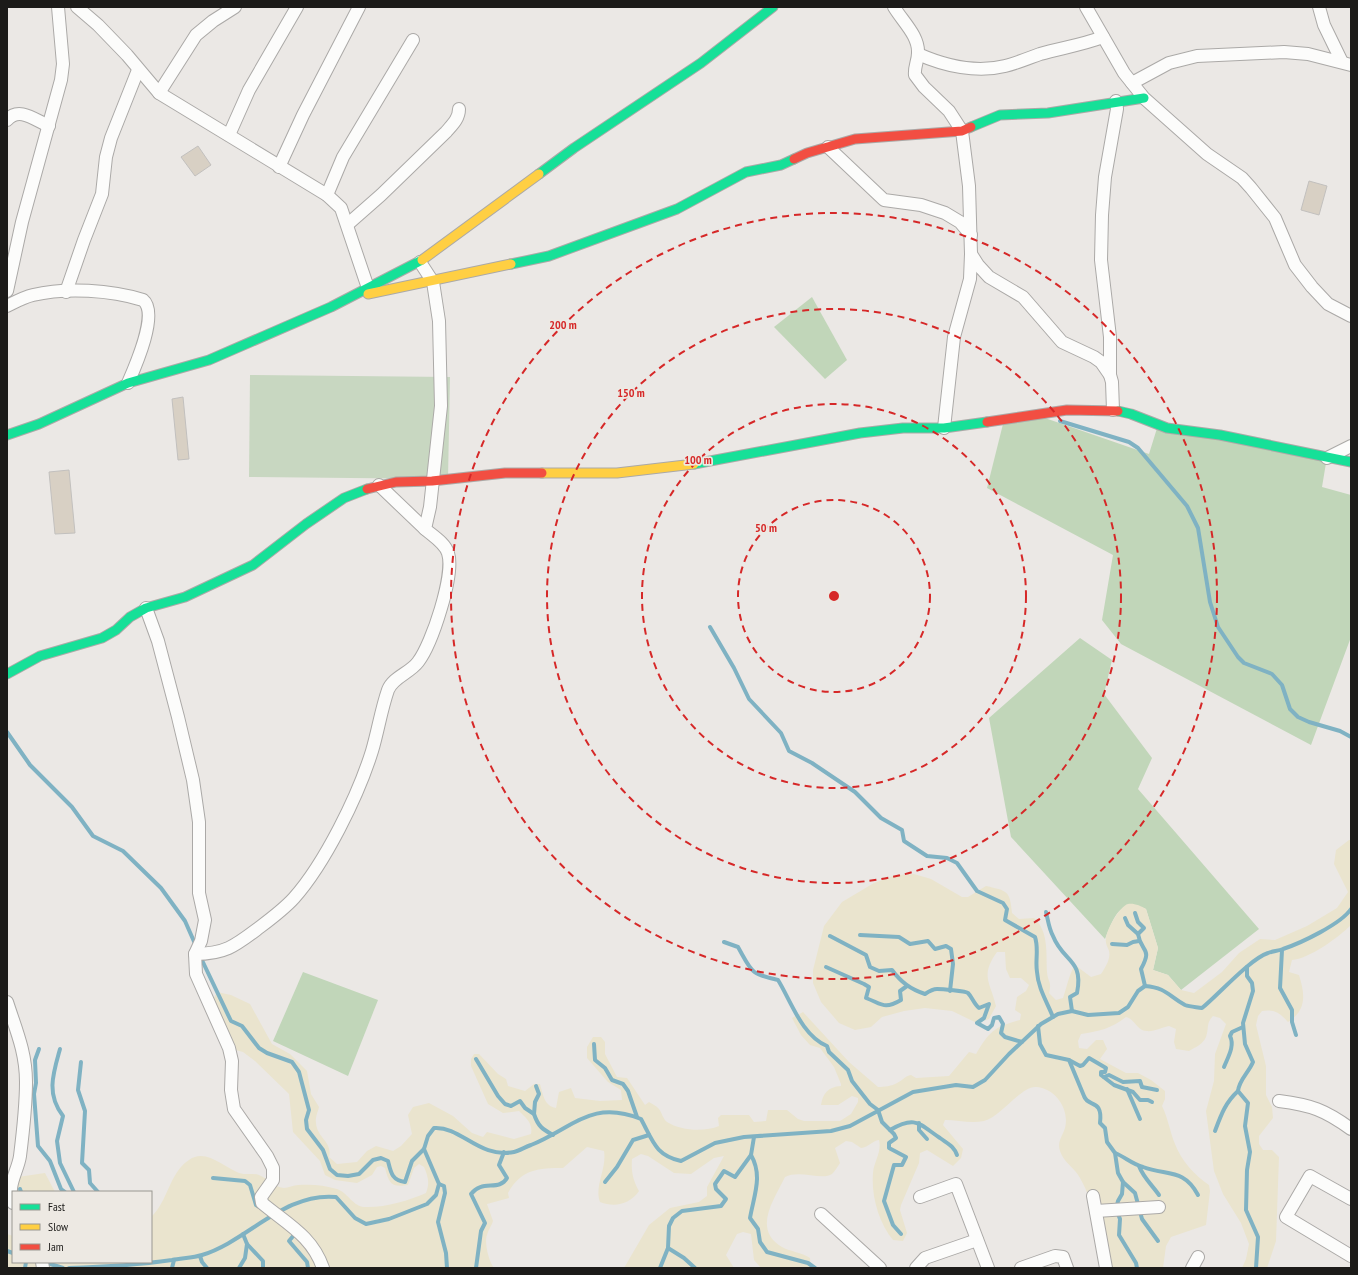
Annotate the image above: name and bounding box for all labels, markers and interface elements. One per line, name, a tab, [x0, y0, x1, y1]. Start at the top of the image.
text: 200 m	[549, 317, 577, 332]
text: 150 m	[617, 385, 645, 400]
text: 100 m	[684, 452, 712, 467]
text: 50 m	[755, 520, 777, 535]
centre of rings	[827, 589, 841, 603]
legend	[12, 1191, 152, 1263]
text: Fast	[48, 1199, 66, 1214]
text: Slow	[48, 1219, 69, 1234]
text: Jam	[47, 1239, 64, 1254]

